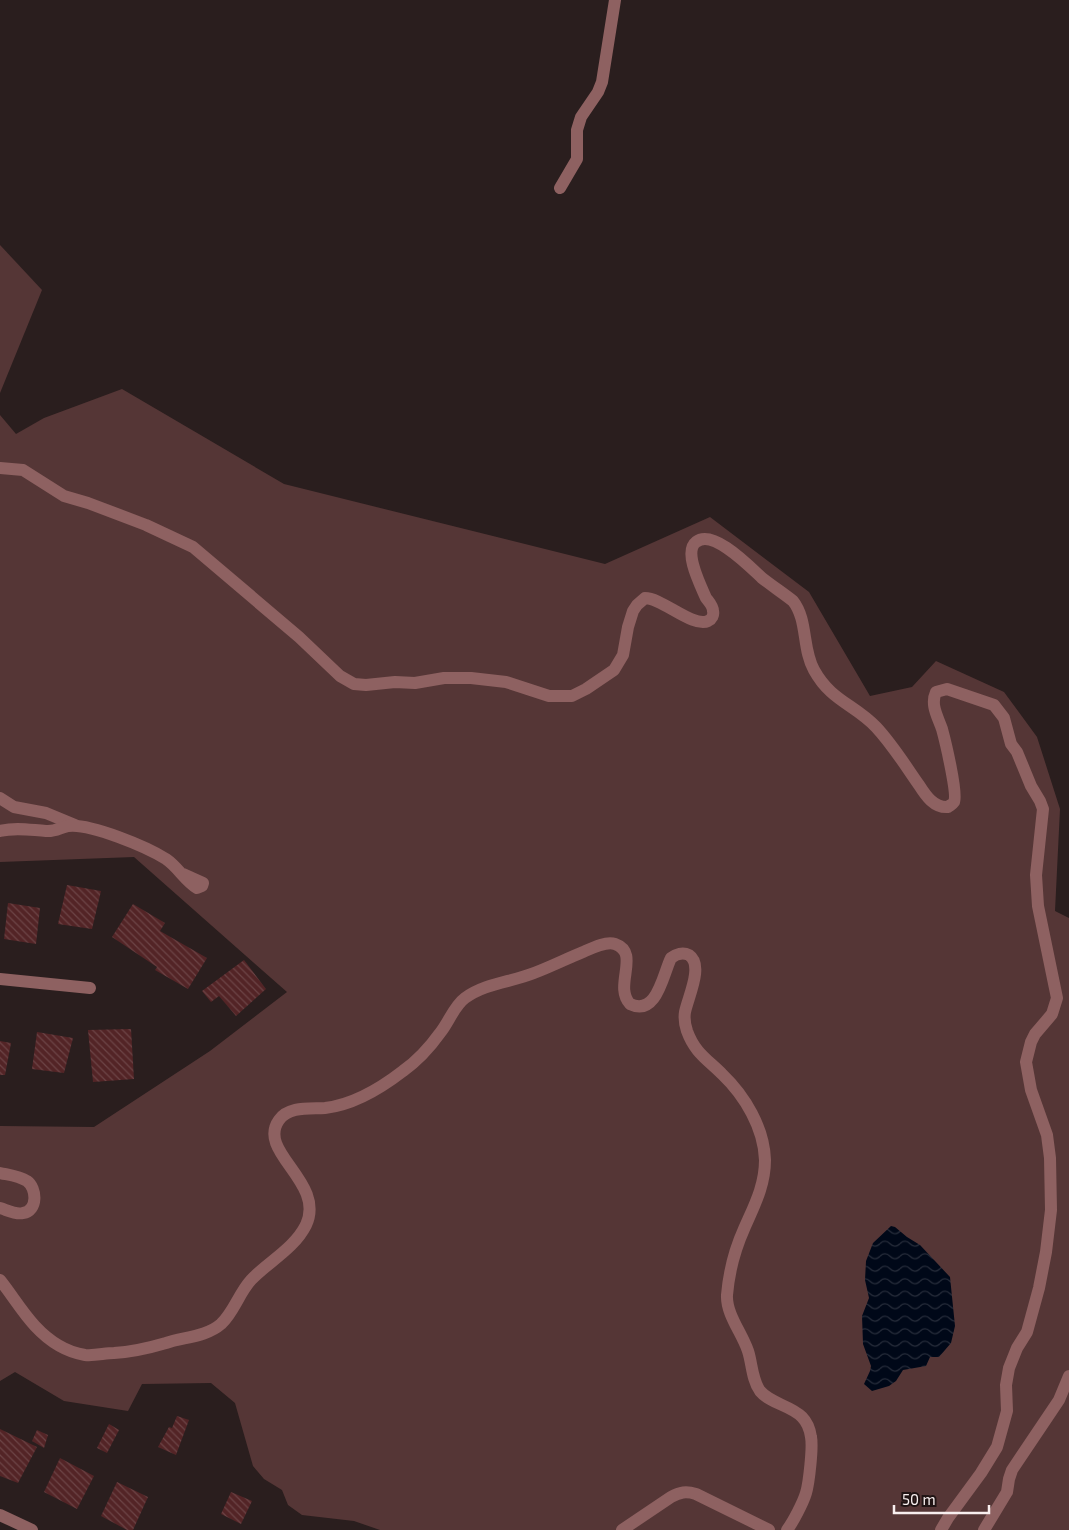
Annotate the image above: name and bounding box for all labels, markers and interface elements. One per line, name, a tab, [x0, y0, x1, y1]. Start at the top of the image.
scale bar	[894, 1482, 989, 1514]
text: 50 m	[902, 1490, 936, 1508]

